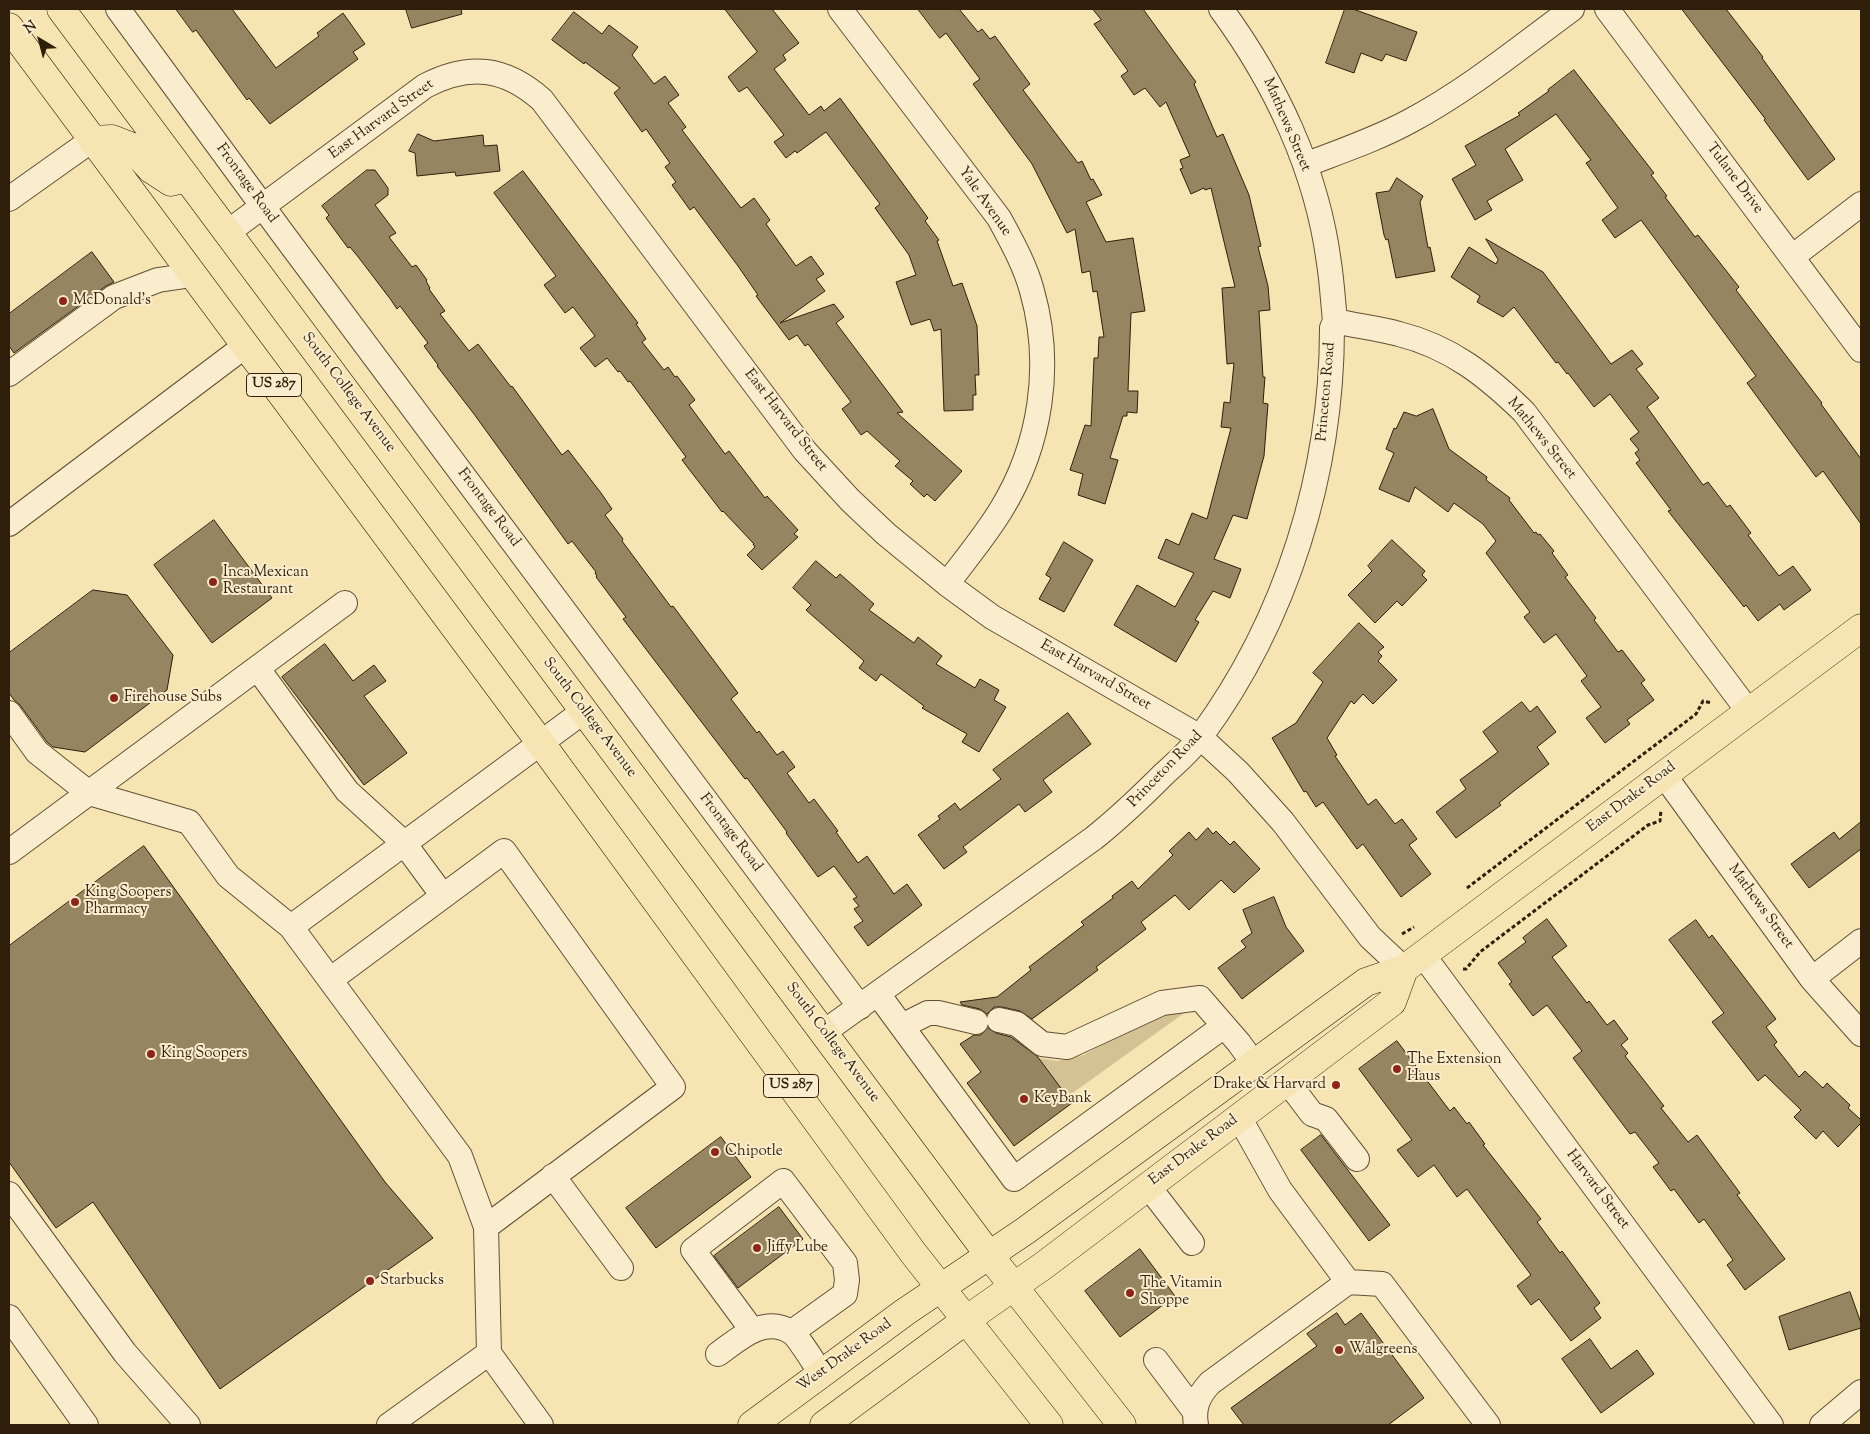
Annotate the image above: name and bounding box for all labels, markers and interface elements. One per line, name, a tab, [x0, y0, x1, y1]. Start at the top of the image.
north arrow	[15, 15, 65, 65]
text: N	[20, 17, 41, 39]
street label: Mathews Street	[1258, 75, 1314, 175]
street label: East Harvard Street	[326, 76, 438, 164]
street label: Tulane Drive	[1702, 140, 1766, 218]
street label: Frontage Road	[211, 141, 281, 227]
street label: Yale Avenue	[953, 164, 1015, 240]
place label: McDonald's	[73, 292, 151, 310]
marker: McDonald's	[57, 295, 69, 307]
street label: South College Avenue	[297, 329, 399, 457]
street label: Princeton Road	[1314, 342, 1340, 442]
street label: East Harvard Street	[739, 366, 831, 476]
road number: US 287	[246, 374, 302, 396]
street label: Mathews Street	[1502, 394, 1580, 484]
street label: Frontage Road	[453, 465, 523, 551]
place label: Inca Mexican Restaurant	[223, 564, 309, 599]
marker: Inca Mexican Restaurant	[207, 576, 219, 588]
street label: East Harvard Street	[1036, 637, 1154, 715]
street label: South College Avenue	[538, 654, 640, 782]
place label: Firehouse Subs	[124, 689, 222, 707]
marker: Firehouse Subs	[108, 692, 120, 704]
street label: Princeton Road	[1125, 728, 1207, 812]
street label: East Drake Road	[1584, 759, 1680, 837]
street label: Frontage Road	[695, 790, 765, 876]
street label: Mathews Street	[1723, 861, 1797, 953]
place label: King Soopers Pharmacy	[85, 884, 171, 919]
marker: King Soopers Pharmacy	[69, 896, 81, 908]
street label: South College Avenue	[781, 979, 883, 1107]
place label: King Soopers	[161, 1045, 247, 1063]
marker: King Soopers	[145, 1048, 157, 1060]
place label: The Extension Haus	[1407, 1051, 1502, 1086]
marker: The Extension Haus	[1391, 1063, 1403, 1075]
road number: US 287	[764, 1074, 818, 1098]
place label: Drake & Harvard	[1213, 1076, 1326, 1094]
marker: Drake & Harvard	[1330, 1079, 1342, 1091]
place label: KeyBank	[1034, 1090, 1092, 1108]
marker: KeyBank	[1018, 1093, 1030, 1105]
street label: East Drake Road	[1146, 1112, 1242, 1190]
place label: Chipotle	[725, 1143, 783, 1161]
marker: Chipotle	[709, 1146, 721, 1158]
street label: Harvard Street	[1561, 1147, 1633, 1233]
place label: Jiffy Lube	[767, 1239, 828, 1257]
marker: Jiffy Lube	[751, 1242, 763, 1254]
place label: Starbucks	[380, 1272, 444, 1290]
marker: Starbucks	[364, 1275, 376, 1287]
place label: The Vitamin Shoppe	[1140, 1275, 1222, 1310]
marker: The Vitamin Shoppe	[1124, 1287, 1136, 1299]
street label: West Drake Road	[794, 1316, 896, 1396]
place label: Walgreens	[1349, 1341, 1417, 1359]
marker: Walgreens	[1333, 1344, 1345, 1356]

